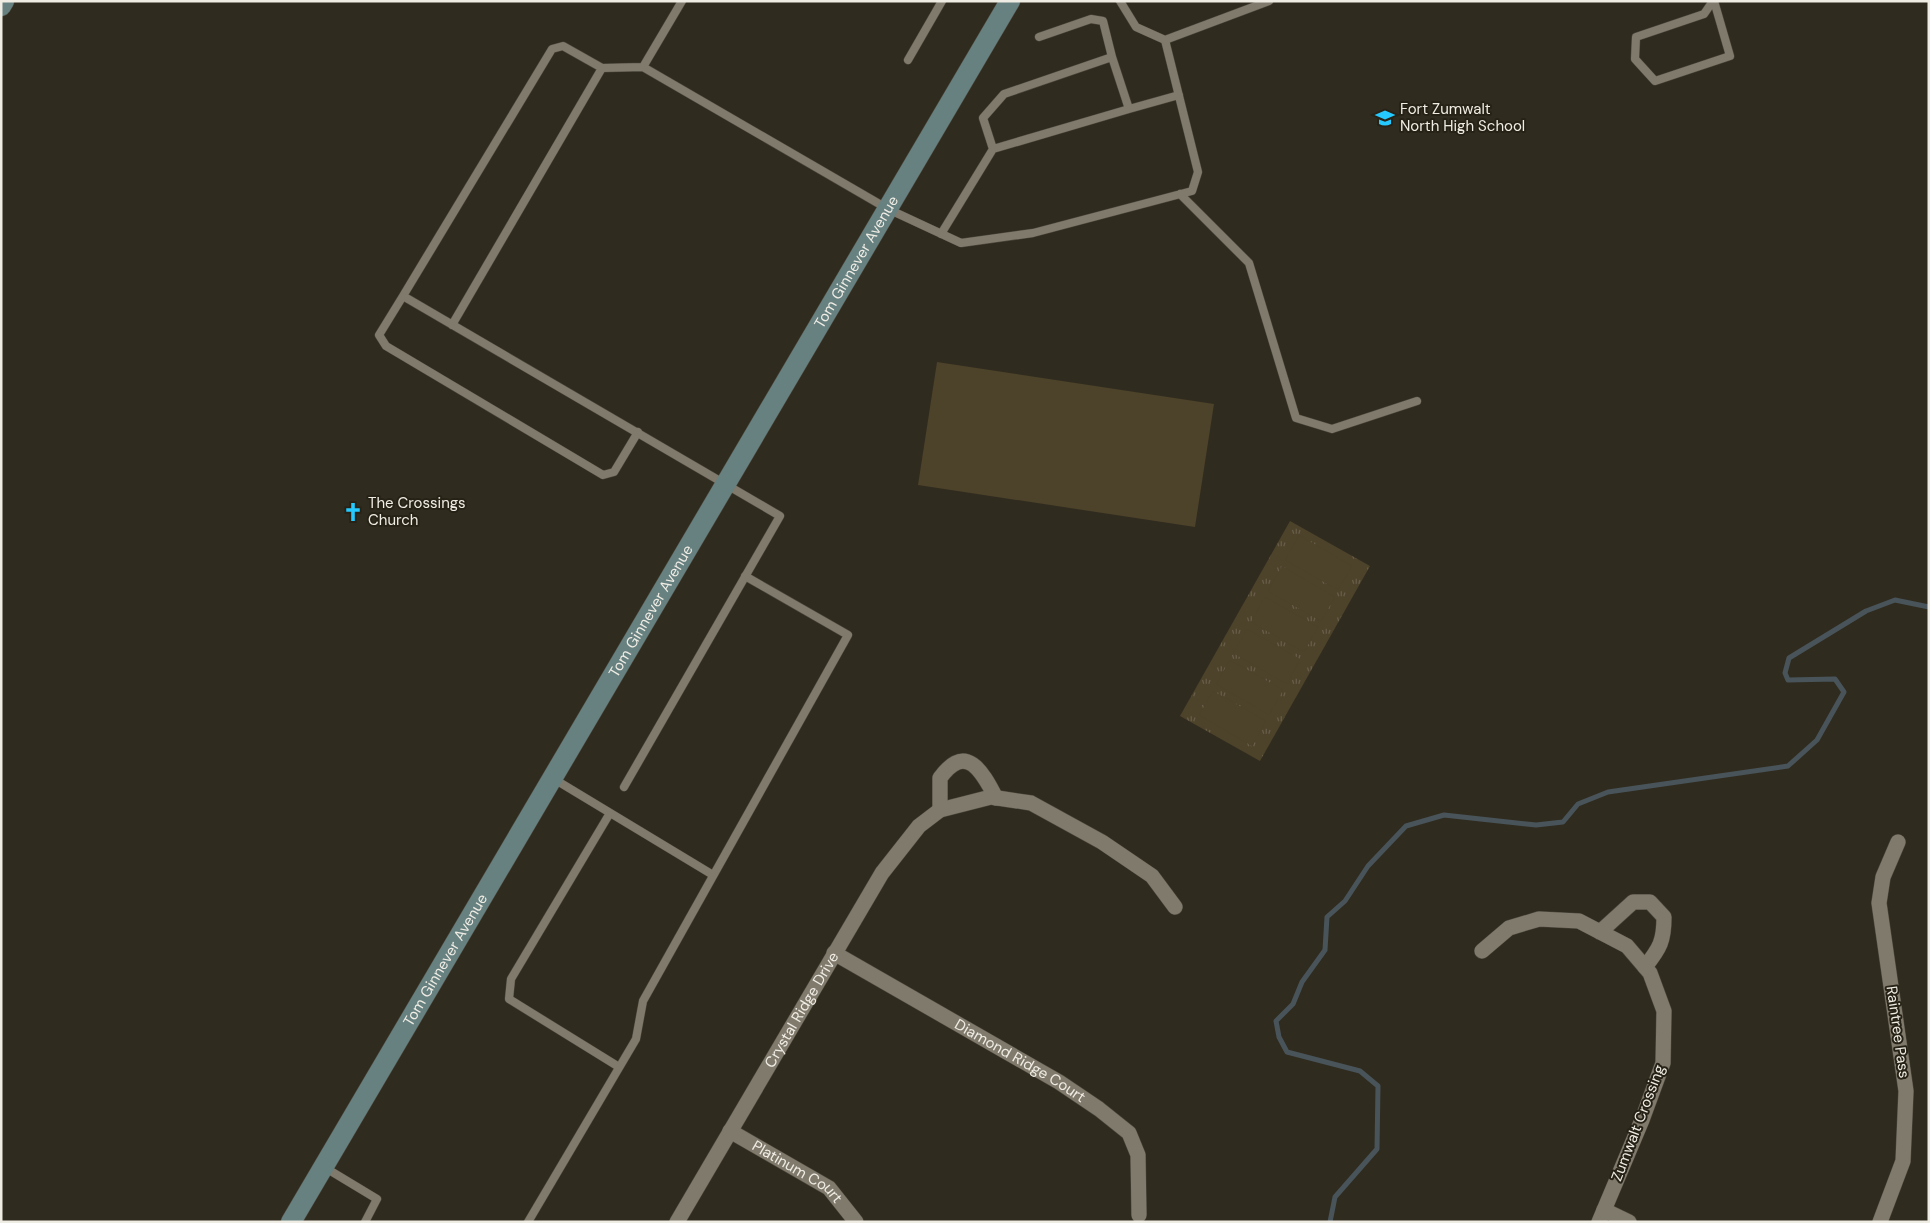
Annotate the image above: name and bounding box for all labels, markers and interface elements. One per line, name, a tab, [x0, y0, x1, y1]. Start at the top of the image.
place label: Fort Zumwalt North High School	[1400, 99, 1525, 136]
school or university icon: Fort Zumwalt North High School	[1374, 107, 1396, 129]
street label: Tom Ginnever Avenue	[809, 192, 903, 332]
place label: The Crossings Church	[368, 493, 466, 530]
church icon: The Crossings Church	[342, 501, 364, 523]
street label: Tom Ginnever Avenue	[604, 541, 698, 681]
street label: Tom Ginnever Avenue	[398, 890, 492, 1030]
street label: Crystal Ridge Drive	[760, 948, 843, 1071]
street label: Raintree Pass	[1882, 985, 1914, 1079]
street label: Diamond Ridge Court	[951, 1014, 1090, 1107]
street label: Zumwalt Crossing	[1607, 1062, 1669, 1184]
street label: Platinum Court	[748, 1136, 847, 1207]

